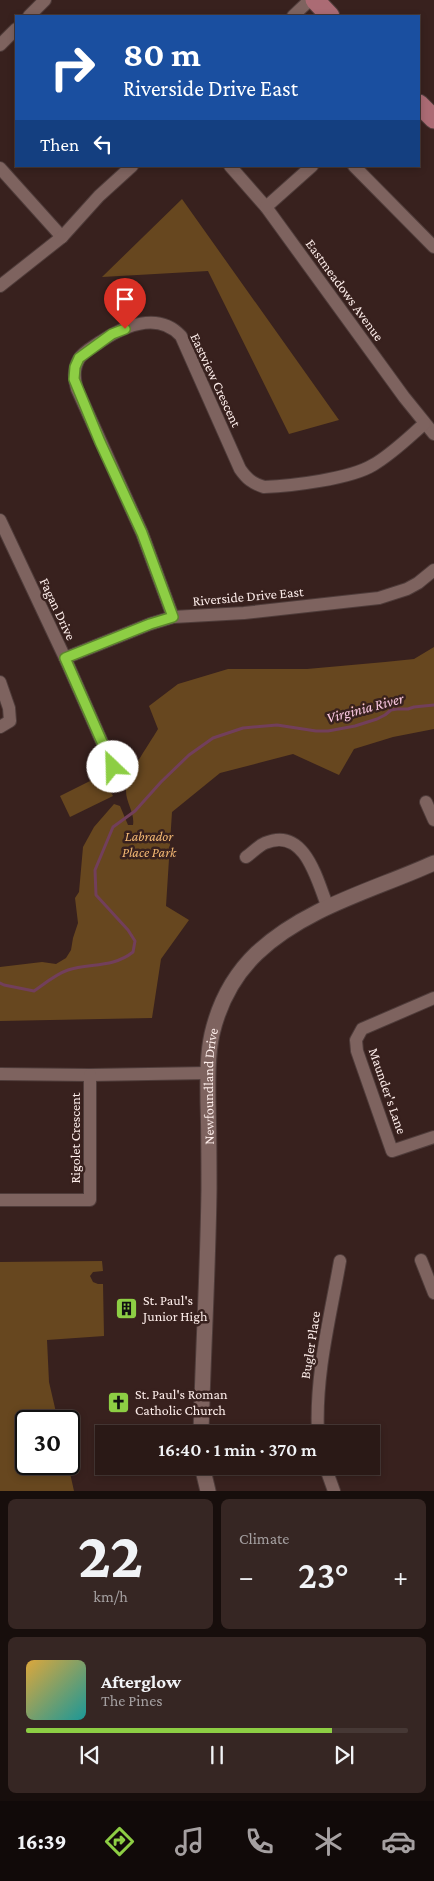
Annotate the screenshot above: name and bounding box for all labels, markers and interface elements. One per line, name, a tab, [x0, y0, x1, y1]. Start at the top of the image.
icon: right	[40, 35, 105, 100]
text: 80 m	[123, 35, 201, 74]
text: Riverside Drive East	[123, 76, 298, 101]
icon: left	[89, 130, 117, 158]
text: Then	[40, 134, 79, 155]
street label: Eastmeadows Avenue	[303, 236, 387, 344]
pin	[104, 278, 146, 329]
icon: arrive	[111, 285, 139, 313]
street label: Eastview Crescent	[187, 330, 245, 430]
street label: Fagan Drive	[37, 575, 79, 643]
street label: Riverside Drive East	[192, 583, 305, 609]
water label: Virginia River	[325, 690, 406, 727]
position arrow	[86, 740, 138, 792]
park label: Labrador Place Park	[122, 828, 177, 860]
street label: Newfoundland Drive	[200, 1026, 221, 1145]
street label: Maunder's Lane	[366, 1046, 410, 1136]
street label: Rigolet Crescent	[67, 1092, 83, 1183]
place label: St. Paul's Junior High	[141, 1292, 208, 1324]
building icon: St. Paul's Junior High	[115, 1296, 139, 1320]
street label: Bugler Place	[297, 1310, 323, 1380]
place label: St. Paul's Roman Catholic Church	[135, 1386, 228, 1418]
church icon: St. Paul's Roman Catholic Church	[107, 1390, 131, 1414]
speed limit sign: 30	[15, 1410, 80, 1475]
text: 16:40 · 1 min · 370 m	[158, 1439, 317, 1460]
text: 22	[78, 1519, 143, 1591]
text: Climate	[239, 1530, 289, 1547]
text: 23°	[298, 1554, 349, 1596]
text: −	[239, 1561, 254, 1592]
text: +	[393, 1561, 408, 1592]
text: km/h	[93, 1588, 128, 1605]
text: Afterglow	[101, 1671, 181, 1692]
text: The Pines	[101, 1692, 162, 1709]
icon: previous	[76, 1741, 104, 1769]
icon: pause	[203, 1741, 231, 1769]
icon: next	[330, 1741, 358, 1769]
icon: directions	[102, 1824, 137, 1859]
icon: music	[172, 1824, 207, 1859]
icon: phone	[242, 1824, 277, 1859]
icon: climate	[311, 1824, 346, 1859]
icon: car	[381, 1824, 416, 1859]
text: 16:39	[17, 1829, 67, 1854]

